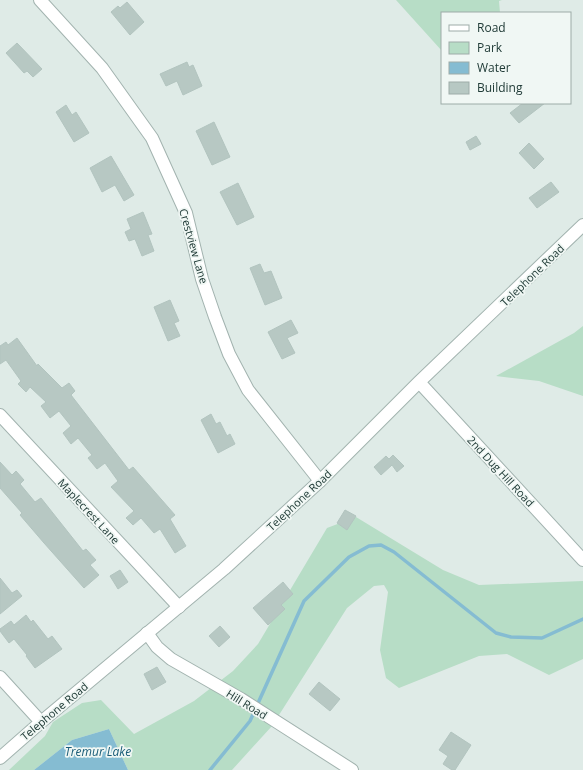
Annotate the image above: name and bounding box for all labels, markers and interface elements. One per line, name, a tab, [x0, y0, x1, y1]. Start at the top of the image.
legend	[441, 12, 571, 104]
text: Road	[477, 19, 506, 36]
text: Park	[477, 39, 503, 56]
text: Water	[477, 59, 511, 76]
text: Building	[477, 79, 523, 96]
street label: Crestview Lane	[176, 207, 212, 285]
street label: Telephone Road	[497, 241, 567, 309]
street label: 2nd Dug Hill Road	[464, 432, 538, 510]
street label: Telephone Road	[263, 466, 335, 534]
street label: Maplecrest Lane	[55, 475, 123, 547]
street label: Telephone Road	[17, 678, 91, 744]
street label: Hill Road	[224, 686, 270, 722]
water label: Tremur Lake	[65, 743, 131, 760]

